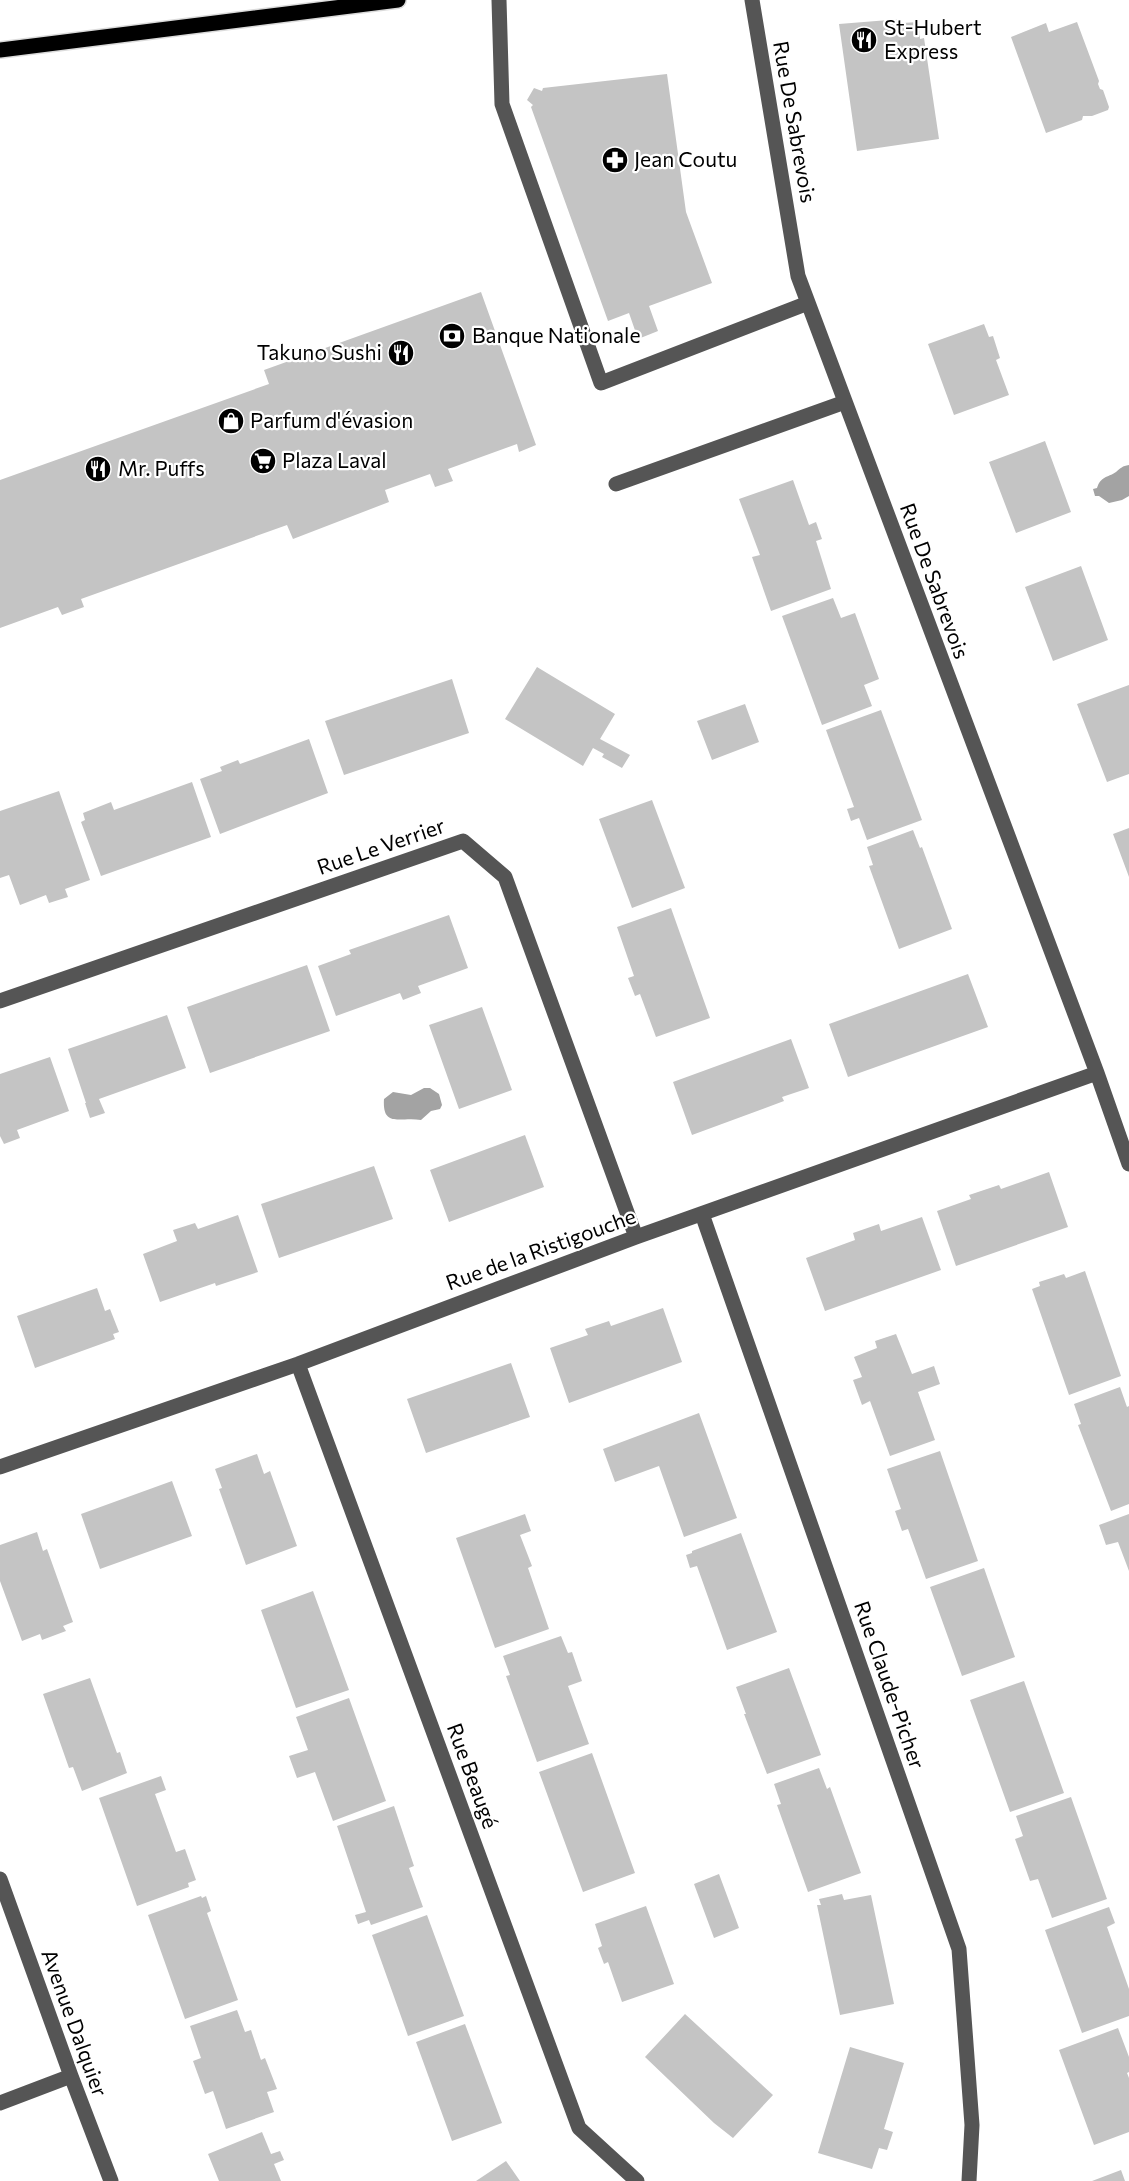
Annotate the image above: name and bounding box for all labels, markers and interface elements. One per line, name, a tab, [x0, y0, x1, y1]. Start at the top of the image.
place label: St-Hubert Express	[884, 14, 982, 63]
restaurant icon: St-Hubert Express	[849, 25, 879, 55]
street label: Rue De Sabrevois	[769, 39, 822, 205]
pharmacy icon: Jean Coutu	[600, 145, 630, 175]
place label: Jean Coutu	[634, 146, 737, 171]
bank icon: Banque Nationale	[437, 321, 467, 351]
place label: Banque Nationale	[472, 322, 640, 347]
restaurant icon: Takuno Sushi	[386, 338, 416, 368]
place label: Takuno Sushi	[257, 339, 382, 364]
shop icon: Parfum d'évasion	[216, 406, 246, 436]
place label: Parfum d'évasion	[250, 407, 413, 432]
supermarket icon: Plaza Laval	[248, 446, 278, 476]
place label: Plaza Laval	[282, 447, 387, 472]
restaurant icon: Mr. Puffs	[83, 454, 113, 484]
place label: Mr. Puffs	[118, 455, 205, 480]
street label: Rue De Sabrevois	[896, 499, 975, 662]
street label: Rue Le Verrier	[313, 812, 448, 879]
street label: Rue de la Ristigouche	[442, 1203, 639, 1295]
street label: Rue Claude-Picher	[850, 1597, 931, 1772]
street label: Rue Beaugé	[443, 1719, 504, 1832]
street label: Avenue Dalquier	[37, 1946, 114, 2099]

